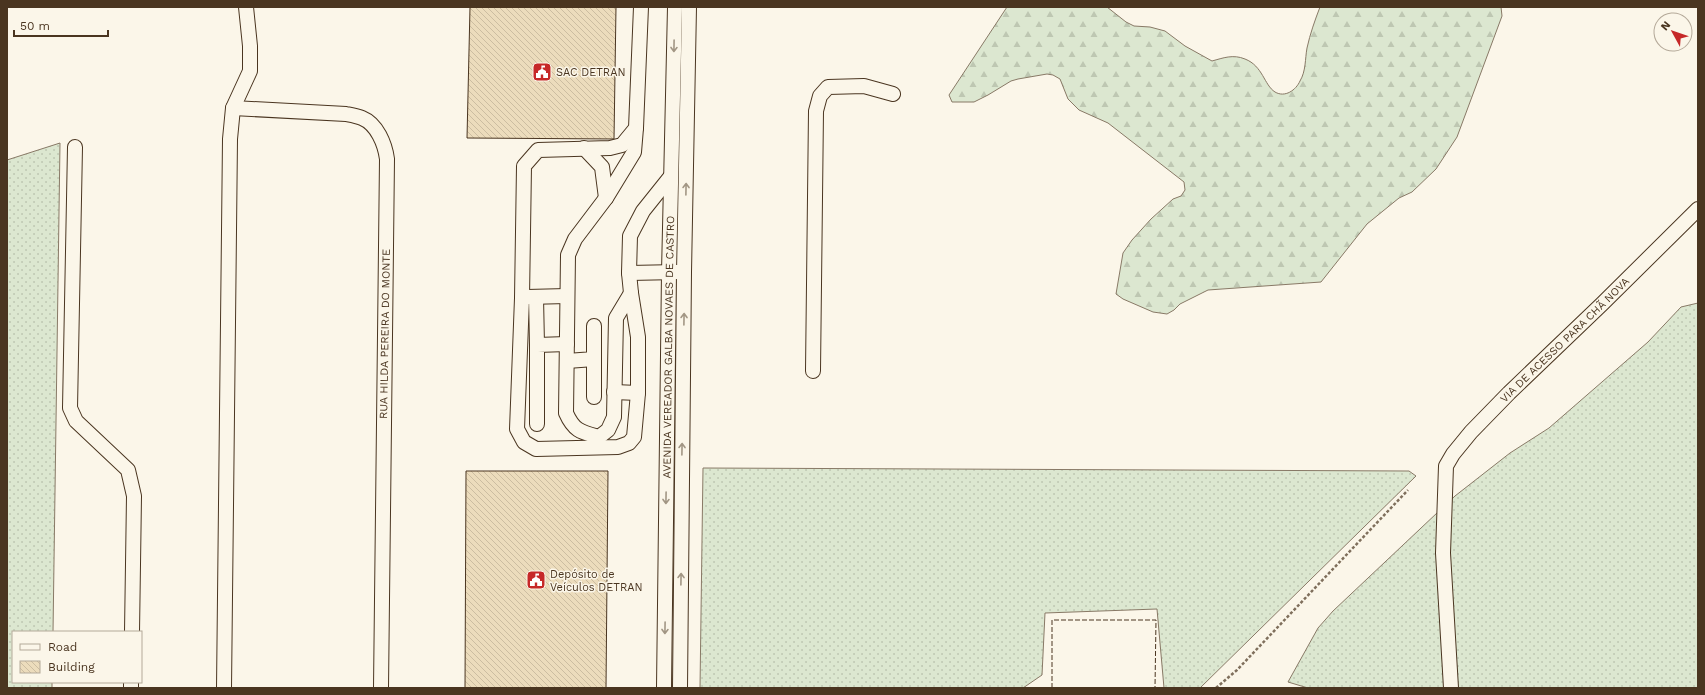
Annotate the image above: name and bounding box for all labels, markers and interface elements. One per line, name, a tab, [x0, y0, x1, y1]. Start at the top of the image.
scale bar	[14, 12, 108, 38]
north arrow	[1653, 12, 1693, 52]
text: 50 m	[20, 19, 50, 33]
text: N	[1658, 19, 1673, 33]
one-way arrow	[670, 39, 678, 52]
public building icon: SAC DETRAN	[531, 61, 553, 83]
place label: SAC DETRAN	[556, 66, 626, 79]
one-way arrow	[682, 183, 689, 196]
street label: AVENIDA VEREADOR GALBA NOVAES DE CASTRO	[660, 216, 677, 478]
street label: RUA HILDA PEREIRA DO MONTE	[377, 249, 393, 419]
street label: VIA DE ACESSO PARA CHÃ NOVA	[1497, 274, 1632, 405]
one-way arrow	[680, 313, 687, 326]
one-way arrow	[678, 443, 686, 456]
one-way arrow	[662, 491, 670, 504]
place label: Depósito de Veículos DETRAN	[550, 568, 643, 594]
public building icon: Depósito de Veículos DETRAN	[525, 569, 547, 591]
one-way arrow	[677, 573, 685, 586]
one-way arrow	[661, 621, 669, 634]
legend	[12, 631, 142, 683]
text: Road	[48, 640, 77, 654]
text: Building	[48, 660, 95, 674]

